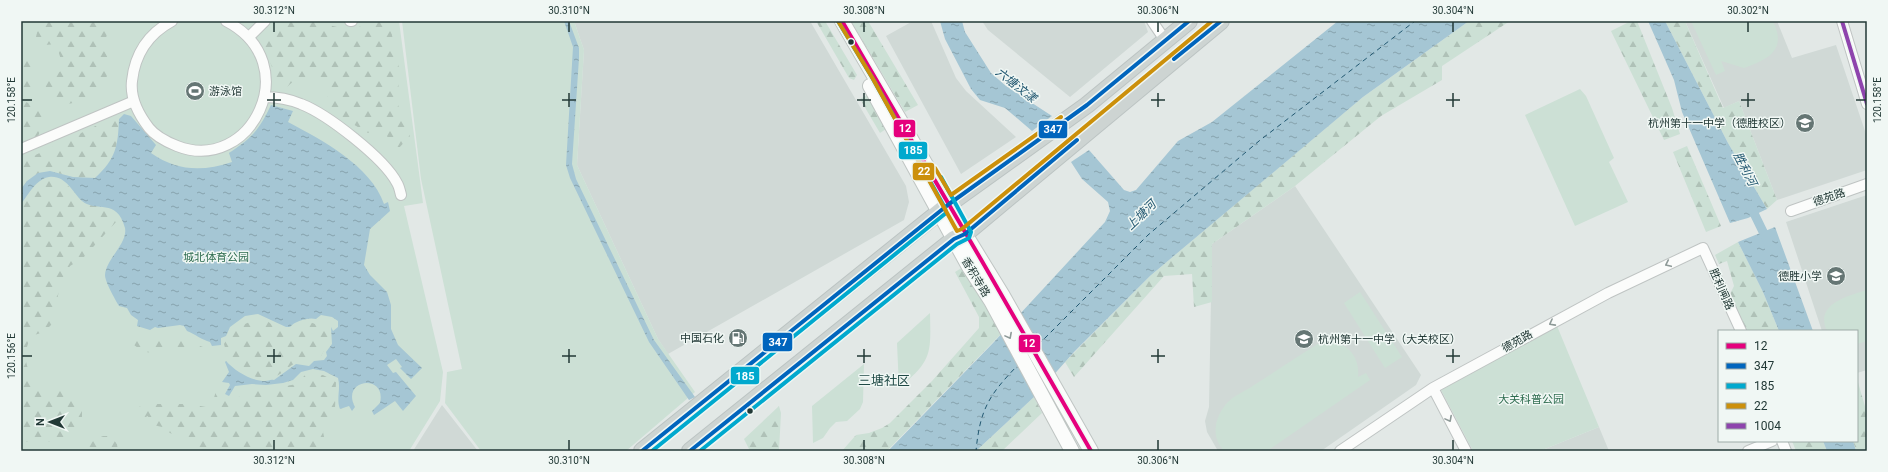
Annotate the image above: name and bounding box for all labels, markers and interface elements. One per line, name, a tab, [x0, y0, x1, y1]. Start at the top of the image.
text: 30.312°N	[253, 5, 295, 16]
text: 30.310°N	[548, 5, 590, 16]
text: 30.308°N	[843, 5, 885, 16]
text: 30.306°N	[1137, 5, 1179, 16]
text: 30.304°N	[1432, 5, 1474, 16]
text: 30.302°N	[1727, 5, 1769, 16]
unlabelled marker	[846, 37, 856, 47]
water label: 六塘汶漾	[993, 65, 1041, 107]
text: 120.158°E	[6, 77, 17, 123]
text: 120.158°E	[1872, 77, 1883, 123]
sports icon: 游泳馆	[184, 80, 206, 102]
place label: 游泳馆	[209, 85, 242, 98]
school or university icon: 杭州第十一中学（德胜校区）	[1794, 112, 1816, 134]
place label: 杭州第十一中学（德胜校区）	[1648, 117, 1791, 130]
line badge: 12	[893, 119, 916, 138]
line badge: 347	[1038, 120, 1068, 139]
text: 12	[899, 122, 911, 135]
text: 347	[1044, 123, 1062, 136]
line badge: 185	[898, 141, 928, 160]
text: 185	[904, 144, 922, 157]
water label: 胜利河	[1731, 150, 1760, 190]
line badge: 22	[912, 162, 935, 181]
text: 22	[918, 165, 930, 178]
street label: 德苑路	[1811, 186, 1847, 209]
water label: 上塘河	[1123, 196, 1160, 233]
park label: 城北体育公园	[183, 251, 249, 264]
street label: 香积寺路	[959, 255, 992, 299]
one-way arrow	[1665, 259, 1672, 267]
school or university icon: 德胜小学	[1825, 265, 1847, 287]
street label: 胜利闸路	[1707, 266, 1736, 312]
place label: 德胜小学	[1778, 270, 1822, 283]
one-way arrow	[1549, 318, 1556, 325]
fuel station icon: 中国石化	[727, 327, 749, 349]
school or university icon: 杭州第十一中学（大关校区）	[1293, 328, 1315, 350]
street label: 德苑路	[1500, 328, 1535, 355]
legend	[1718, 330, 1858, 442]
one-way arrow	[1004, 331, 1012, 339]
place label: 中国石化	[680, 332, 724, 345]
line badge: 347	[762, 332, 793, 352]
text: 120.156°E	[6, 333, 17, 379]
place label: 杭州第十一中学（大关校区）	[1318, 333, 1461, 346]
line badge: 12	[1018, 334, 1041, 353]
text: 347	[769, 336, 787, 349]
text: 12	[1023, 337, 1035, 350]
text: 12	[1754, 339, 1768, 353]
text: 347	[1754, 359, 1774, 373]
line badge: 185	[730, 366, 760, 385]
text: 185	[736, 370, 754, 383]
district label: 三塘社区	[858, 373, 910, 388]
text: 185	[1754, 379, 1774, 393]
park label: 大关科普公园	[1498, 393, 1564, 406]
text: 22	[1754, 399, 1768, 413]
north arrow	[30, 402, 70, 442]
unlabelled marker	[745, 406, 755, 416]
one-way arrow	[1445, 415, 1452, 422]
text: N	[34, 418, 47, 426]
text: 1004	[1754, 419, 1781, 433]
text: 30.312°N	[253, 455, 295, 466]
text: 30.310°N	[548, 455, 590, 466]
text: 30.308°N	[843, 455, 885, 466]
text: 30.306°N	[1137, 455, 1179, 466]
text: 30.304°N	[1432, 455, 1474, 466]

